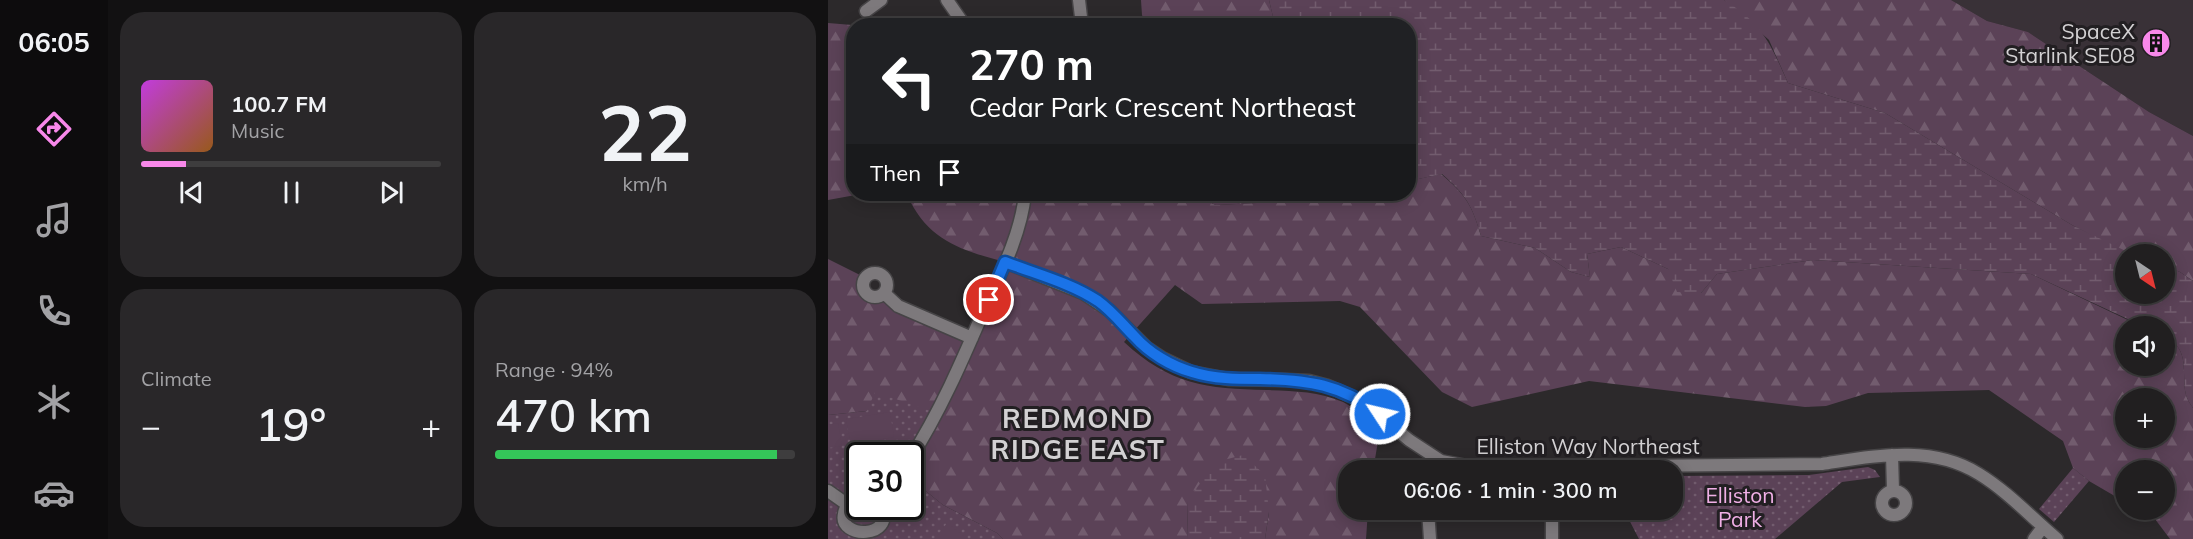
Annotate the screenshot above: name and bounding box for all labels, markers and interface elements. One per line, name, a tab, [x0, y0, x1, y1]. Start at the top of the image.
place label: SpaceX Starlink SE08	[2005, 18, 2135, 68]
text: 06:05	[18, 25, 90, 59]
building icon: SpaceX Starlink SE08	[2140, 27, 2172, 59]
text: 270 m	[969, 38, 1094, 91]
icon: left	[870, 42, 948, 120]
text: 22	[598, 83, 692, 181]
text: 100.7 FM	[231, 90, 327, 118]
text: Cedar Park Crescent Northeast	[969, 90, 1356, 124]
icon: directions	[33, 108, 75, 150]
text: Music	[231, 118, 284, 143]
icon: arrive	[933, 156, 966, 189]
text: Then	[870, 159, 921, 187]
text: km/h	[622, 171, 668, 196]
icon: previous	[175, 176, 208, 209]
icon: pause	[275, 176, 308, 209]
icon: next	[375, 176, 408, 209]
icon: music	[33, 199, 75, 241]
north arrow	[2115, 244, 2175, 304]
map controls	[2115, 244, 2175, 520]
pin	[963, 274, 1014, 325]
icon: arrive	[972, 283, 1005, 316]
icon: phone	[33, 290, 75, 332]
button: sound	[2115, 316, 2175, 376]
text: Range · 94%	[495, 357, 613, 382]
text: Climate	[141, 366, 212, 391]
icon: climate	[33, 381, 75, 423]
position arrow	[1348, 382, 1412, 446]
text: 470 km	[495, 387, 652, 443]
button: +	[2115, 388, 2175, 448]
text: 19°	[256, 396, 326, 452]
district label: REDMOND RIDGE EAST	[990, 401, 1166, 466]
text: −	[141, 405, 161, 446]
text: +	[421, 405, 441, 446]
street label: Elliston Way Northeast	[1476, 433, 1700, 459]
speed limit sign: 30	[846, 442, 924, 520]
button: −	[2115, 460, 2175, 520]
icon: car	[33, 472, 75, 514]
text: 06:06 · 1 min · 300 m	[1403, 476, 1618, 504]
park label: Elliston Park	[1705, 482, 1775, 532]

